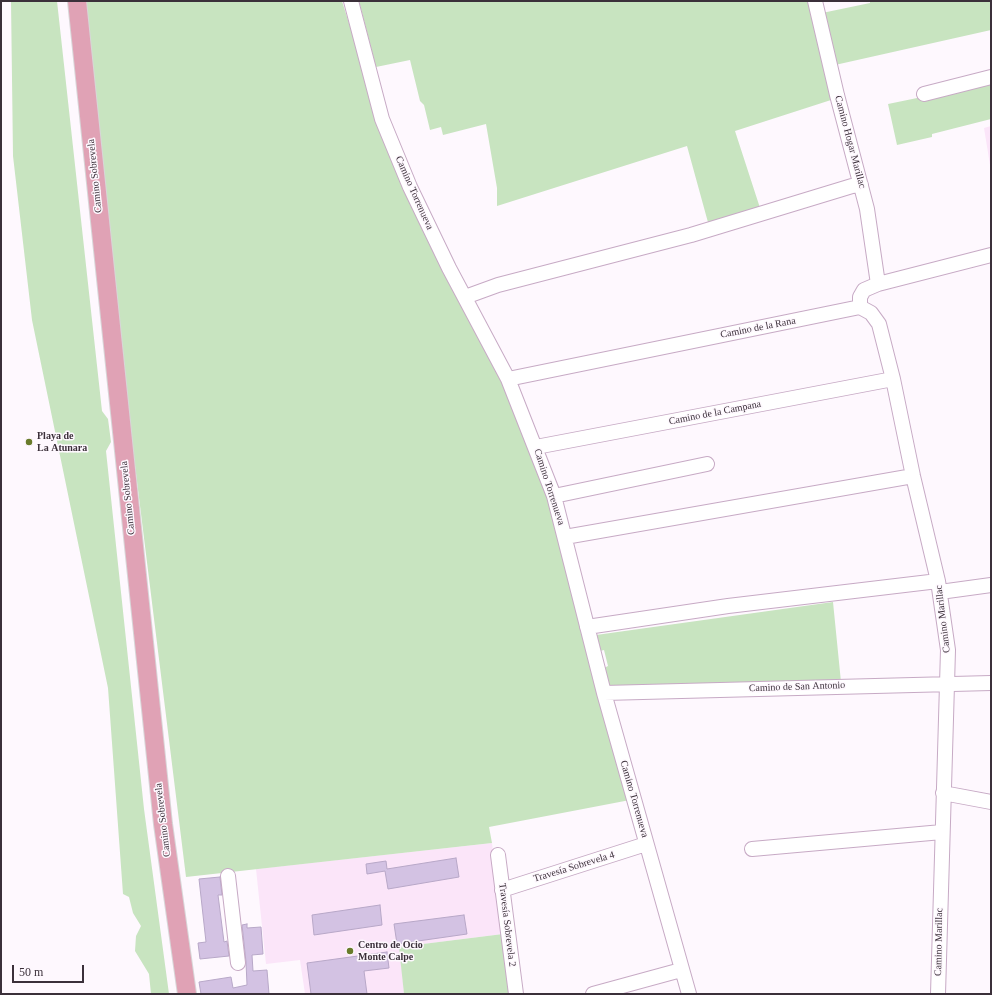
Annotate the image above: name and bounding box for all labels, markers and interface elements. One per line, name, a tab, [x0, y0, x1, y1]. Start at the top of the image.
street label: Camino Hogar Marillac	[832, 94, 868, 190]
street label: Camino Sobrevela	[85, 139, 105, 213]
street label: Camino Torrenueva	[392, 154, 436, 232]
street label: Camino de la Rana	[719, 315, 797, 341]
street label: Camino de la Campana	[668, 398, 762, 428]
place label: Playa de La Atunara	[37, 430, 87, 454]
marker: Playa de La Atunara	[24, 437, 34, 447]
street label: Camino Torrenueva	[531, 447, 567, 527]
street label: Camino Sobrevela	[118, 461, 138, 535]
street label: Camino Marillac	[933, 585, 953, 653]
street label: Camino de San Antonio	[749, 679, 845, 695]
street label: Camino Torrenueva	[617, 759, 651, 839]
street label: Camino Sobrevela	[153, 782, 173, 858]
street label: Travesía Sobrevela 4	[532, 849, 616, 885]
street label: Travesía Sobrevela 2	[496, 883, 518, 967]
street label: Camino Marillac	[932, 908, 946, 976]
place label: Centro de Ocio Monte Calpe	[358, 939, 423, 962]
marker: Centro de Ocio Monte Calpe	[345, 946, 355, 956]
scale bar	[14, 957, 86, 983]
text: 50 m	[19, 965, 43, 979]

